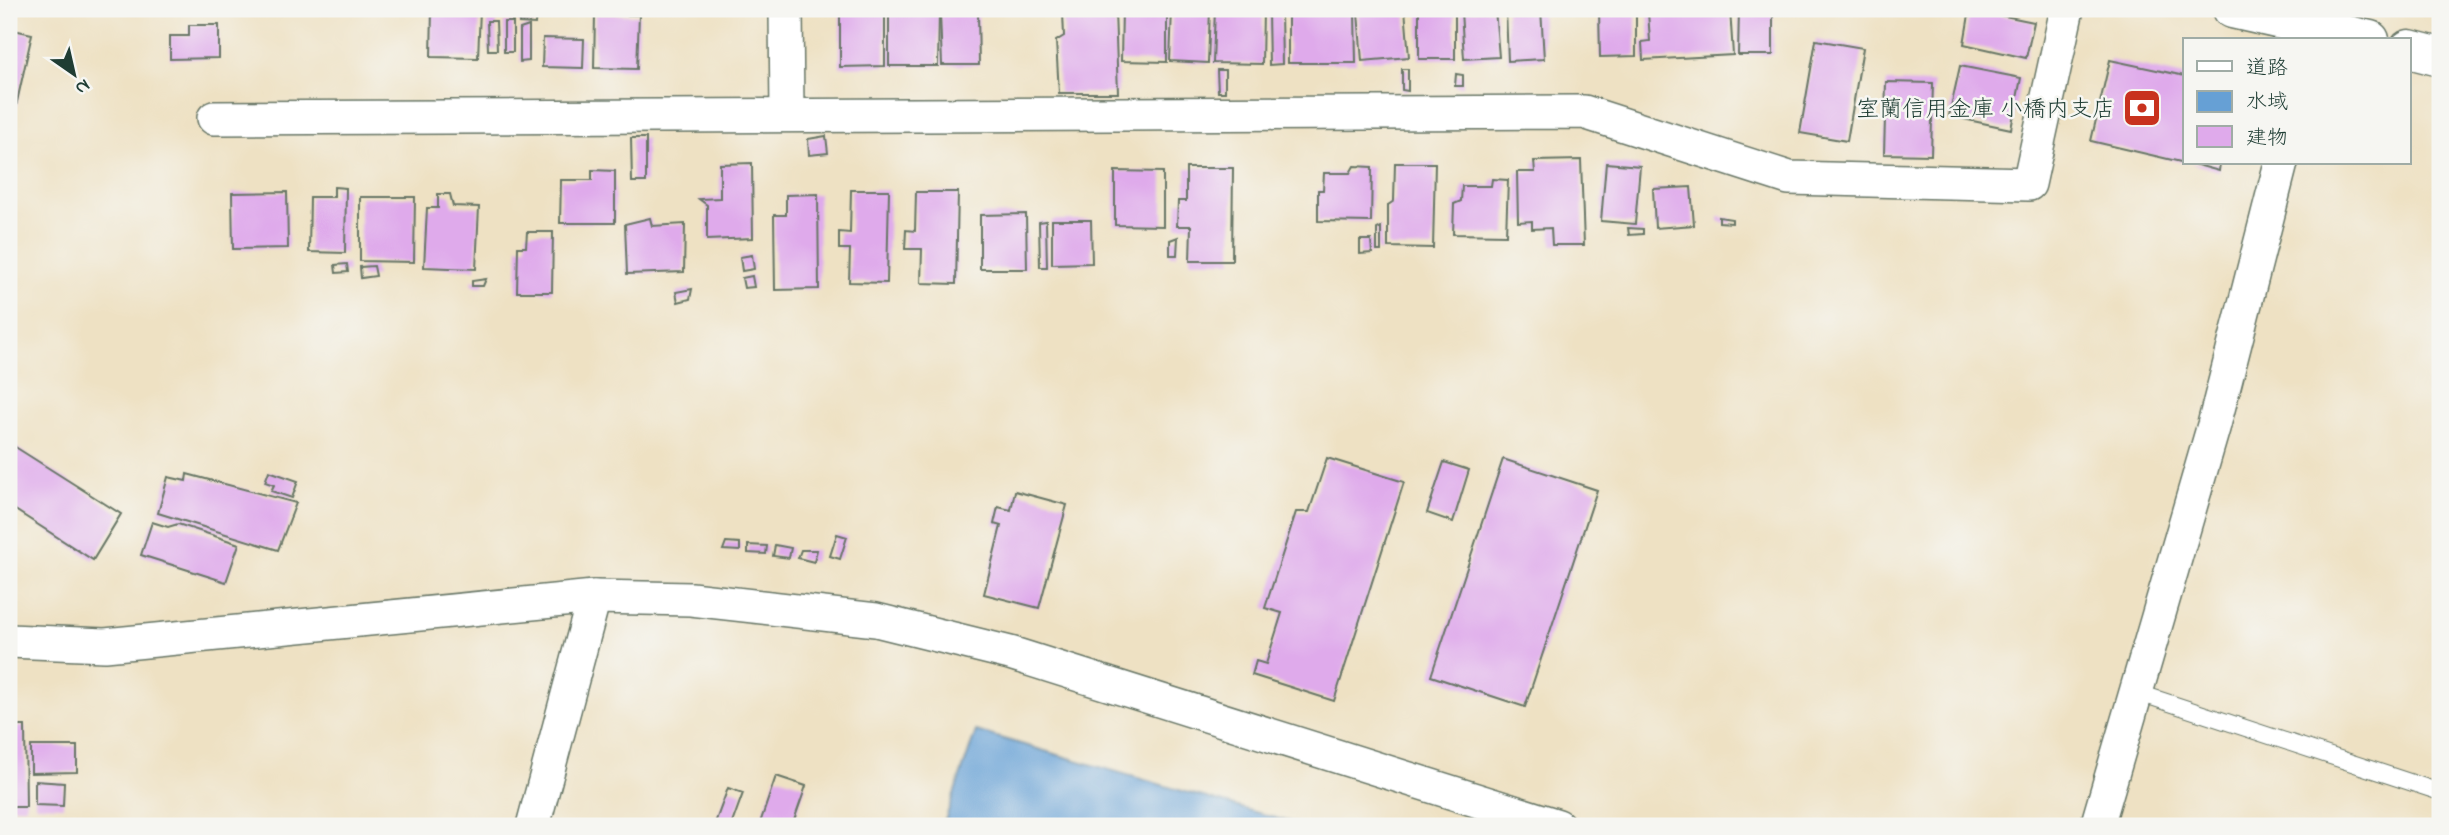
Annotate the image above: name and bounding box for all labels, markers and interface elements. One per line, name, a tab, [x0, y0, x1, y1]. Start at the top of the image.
north arrow	[38, 38, 108, 108]
legend	[2183, 38, 2410, 164]
text: 道路	[2246, 54, 2288, 84]
text: N	[69, 71, 95, 101]
bank icon: 室蘭信用金庫 小橋内支店	[2121, 87, 2163, 129]
text: 水域	[2246, 88, 2288, 118]
place label: 室蘭信用金庫 小橋内支店	[1856, 94, 2115, 127]
text: 建物	[2246, 124, 2288, 154]

